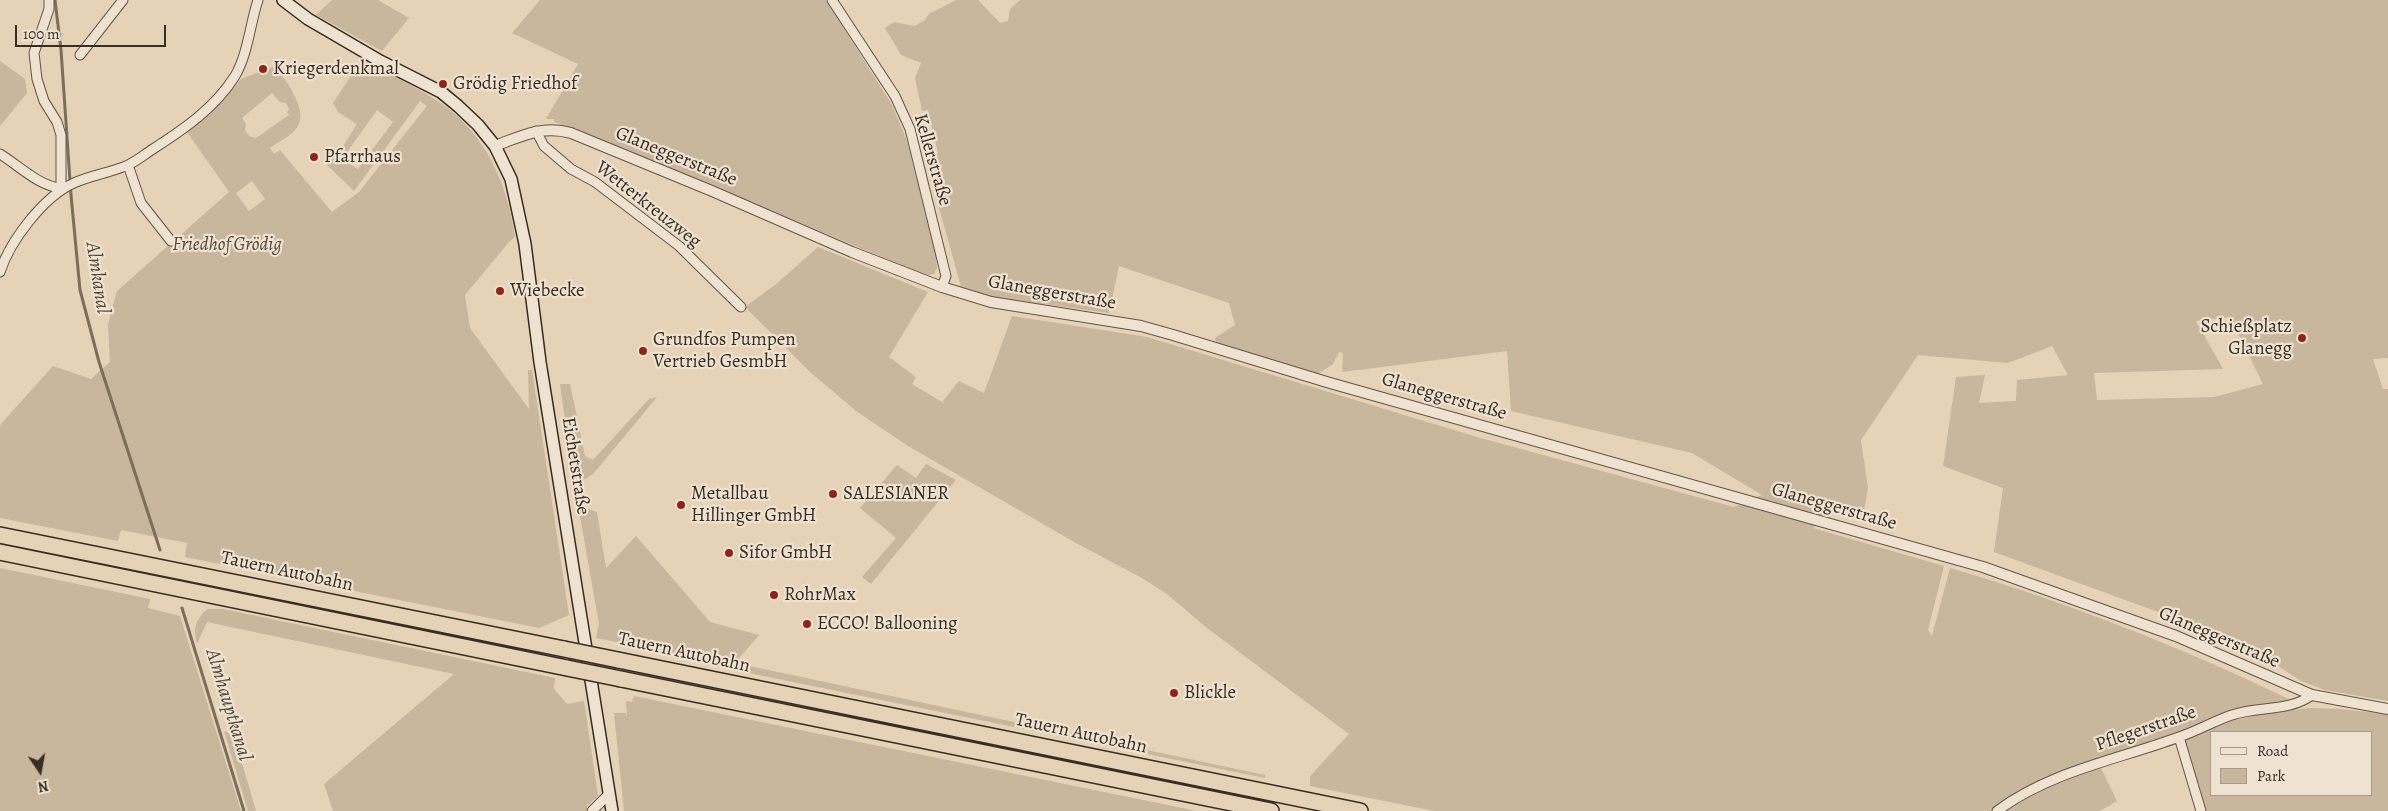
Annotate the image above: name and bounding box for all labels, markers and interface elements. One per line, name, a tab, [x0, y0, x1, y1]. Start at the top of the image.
scale bar	[18, 15, 169, 47]
text: 100 m	[23, 24, 60, 44]
place label: Kriegerdenkmal	[273, 58, 399, 80]
marker: Kriegerdenkmal	[257, 63, 269, 75]
place label: Grödig Friedhof	[453, 73, 577, 95]
marker: Grödig Friedhof	[437, 78, 449, 90]
street label: Kellerstraße	[908, 111, 956, 209]
street label: Glaneggerstraße	[612, 122, 740, 192]
place label: Pfarrhaus	[324, 146, 401, 168]
marker: Pfarrhaus	[308, 151, 320, 163]
street label: Wetterkreuzweg	[591, 157, 705, 253]
park label: Friedhof Grödig	[172, 234, 282, 256]
water label: Almkanal	[79, 240, 115, 316]
street label: Glaneggerstraße	[986, 271, 1118, 315]
place label: Wiebecke	[510, 280, 585, 302]
marker: Wiebecke	[494, 285, 506, 297]
place label: Schießplatz Glanegg	[2200, 316, 2292, 360]
place label: Grundfos Pumpen Vertrieb GesmbH	[653, 329, 796, 373]
marker: Schießplatz Glanegg	[2296, 332, 2308, 344]
marker: Grundfos Pumpen Vertrieb GesmbH	[637, 345, 649, 357]
street label: Glaneggerstraße	[1379, 368, 1509, 426]
street label: Eichetstraße	[556, 416, 594, 516]
street label: Glaneggerstraße	[1769, 478, 1899, 536]
place label: Metallbau Hillinger GmbH	[691, 483, 816, 527]
place label: SALESIANER	[843, 483, 949, 505]
marker: SALESIANER	[827, 488, 839, 500]
marker: Metallbau Hillinger GmbH	[675, 499, 687, 511]
place label: Sifor GmbH	[739, 542, 832, 564]
street label: Tauern Autobahn	[219, 547, 355, 597]
marker: Sifor GmbH	[723, 547, 735, 559]
place label: RohrMax	[784, 584, 856, 606]
marker: RohrMax	[768, 589, 780, 601]
street label: Glaneggerstraße	[2155, 602, 2283, 674]
place label: ECCO! Ballooning	[817, 613, 958, 635]
marker: ECCO! Ballooning	[801, 618, 813, 630]
street label: Tauern Autobahn	[616, 628, 752, 678]
water label: Almhauptkanal	[200, 646, 256, 764]
place label: Blickle	[1184, 682, 1236, 704]
marker: Blickle	[1168, 687, 1180, 699]
street label: Pflegerstraße	[2093, 701, 2199, 757]
street label: Tauern Autobahn	[1013, 709, 1149, 759]
legend	[2210, 731, 2373, 796]
text: Road	[2257, 741, 2288, 761]
north arrow	[15, 746, 65, 796]
text: Park	[2257, 766, 2285, 786]
text: N	[36, 776, 50, 797]

